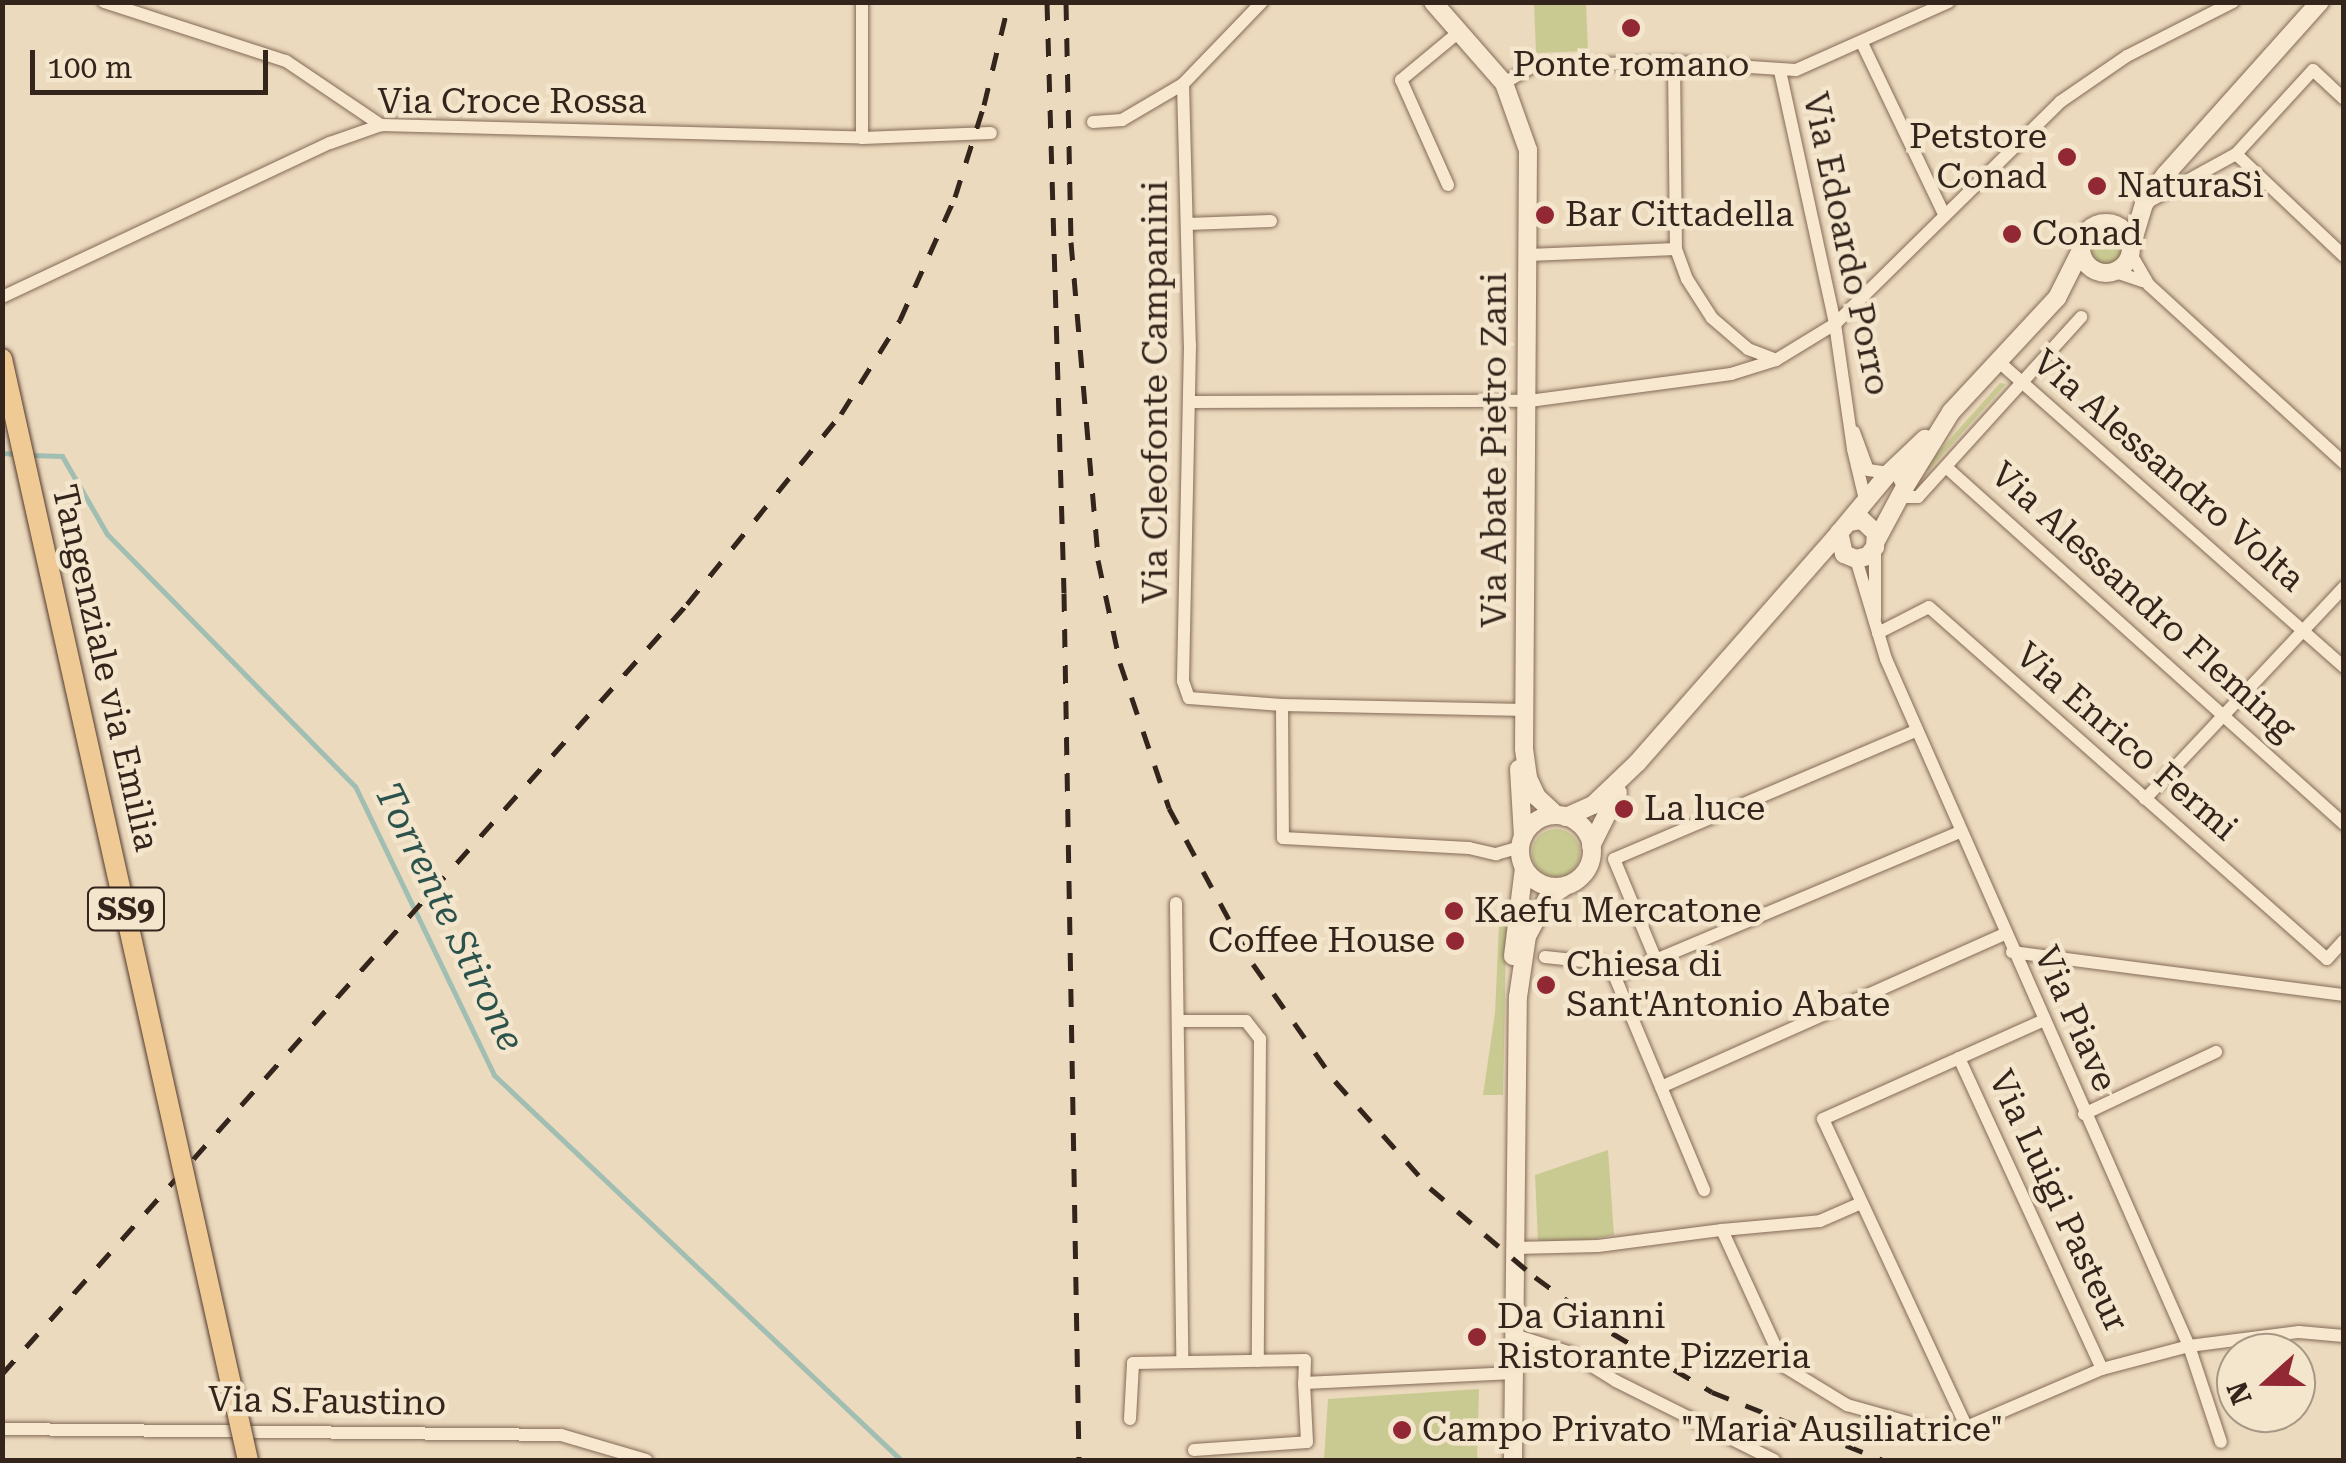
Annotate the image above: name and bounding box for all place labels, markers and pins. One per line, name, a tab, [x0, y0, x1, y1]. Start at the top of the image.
marker: Ponte romano	[1620, 17, 1642, 39]
place label: Ponte romano	[1512, 44, 1750, 86]
place label: Petstore Conad	[1909, 116, 2047, 198]
marker: Petstore Conad	[2056, 146, 2078, 168]
place label: NaturaSì	[2117, 165, 2264, 207]
marker: NaturaSì	[2086, 175, 2108, 197]
place label: Bar Cittadella	[1565, 194, 1794, 236]
marker: Bar Cittadella	[1534, 204, 1556, 226]
place label: Conad	[2032, 213, 2142, 255]
marker: Conad	[2001, 223, 2023, 245]
place label: La luce	[1644, 788, 1765, 830]
marker: La luce	[1613, 798, 1635, 820]
place label: Kaefu Mercatone	[1474, 890, 1761, 932]
marker: Kaefu Mercatone	[1443, 900, 1465, 922]
place label: Coffee House	[1208, 920, 1435, 962]
marker: Coffee House	[1444, 930, 1466, 952]
place label: Chiesa di Sant'Antonio Abate	[1566, 944, 1890, 1026]
marker: Chiesa di Sant'Antonio Abate	[1535, 974, 1557, 996]
place label: Da Gianni Ristorante Pizzeria	[1497, 1296, 1810, 1378]
marker: Da Gianni Ristorante Pizzeria	[1466, 1326, 1488, 1348]
place label: Campo Privato "Maria Ausiliatrice"	[1422, 1409, 2003, 1451]
marker: Campo Privato "Maria Ausiliatrice"	[1391, 1419, 1413, 1441]

